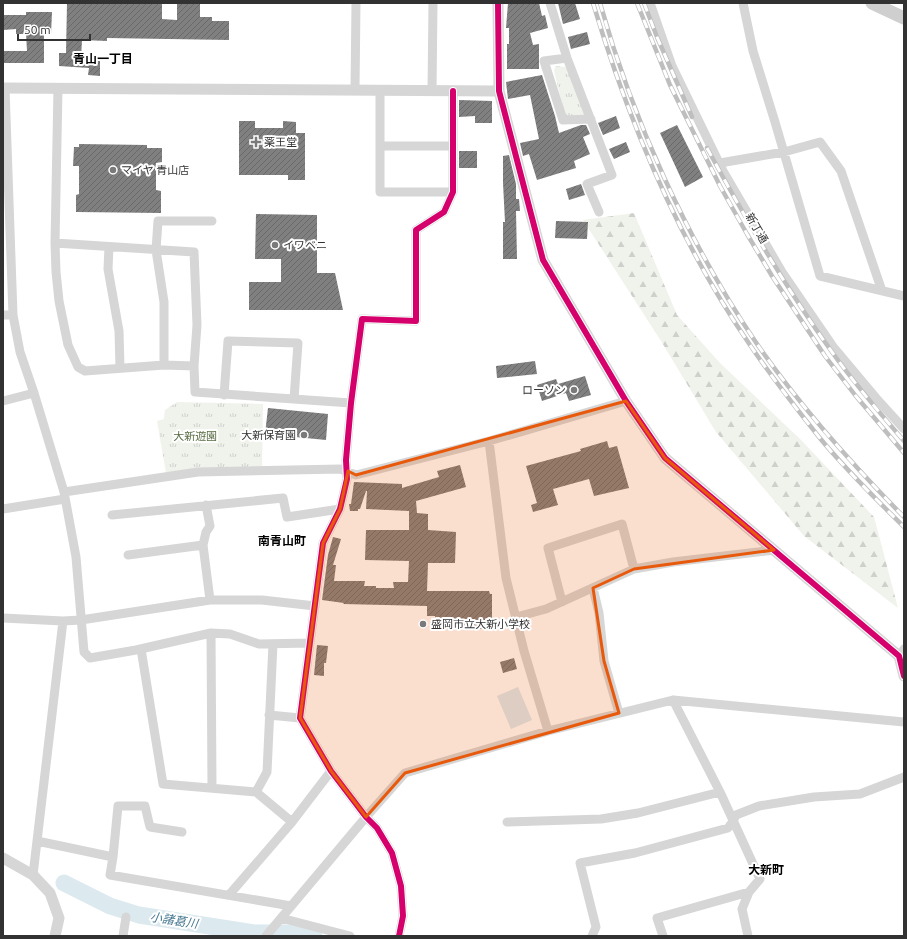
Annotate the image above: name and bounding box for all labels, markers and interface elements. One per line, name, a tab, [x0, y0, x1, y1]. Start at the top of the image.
scale bar	[18, 16, 90, 42]
text: 50 m	[24, 23, 51, 36]
district label: 青山一丁目	[73, 52, 133, 65]
place label: 薬王堂	[264, 136, 297, 148]
marker: 薬王堂	[251, 137, 261, 147]
place label: マイヤ 青山店	[121, 164, 189, 176]
marker: マイヤ 青山店	[108, 165, 118, 175]
street label: 新丁通	[744, 211, 770, 245]
place label: イワベニ	[283, 239, 327, 251]
marker: イワベニ	[270, 240, 280, 250]
place label: ローソン	[522, 384, 566, 396]
marker: ローソン	[569, 385, 579, 395]
place label: 大新保育園	[241, 429, 296, 441]
park label: 大新遊園	[173, 430, 217, 442]
marker: 大新保育園	[299, 430, 309, 440]
district label: 南青山町	[258, 534, 306, 547]
place label: 盛岡市立大新小学校	[431, 618, 530, 630]
marker: 盛岡市立大新小学校	[418, 619, 428, 629]
district label: 大新町	[748, 863, 784, 876]
water label: 小諸葛川	[149, 910, 201, 930]

